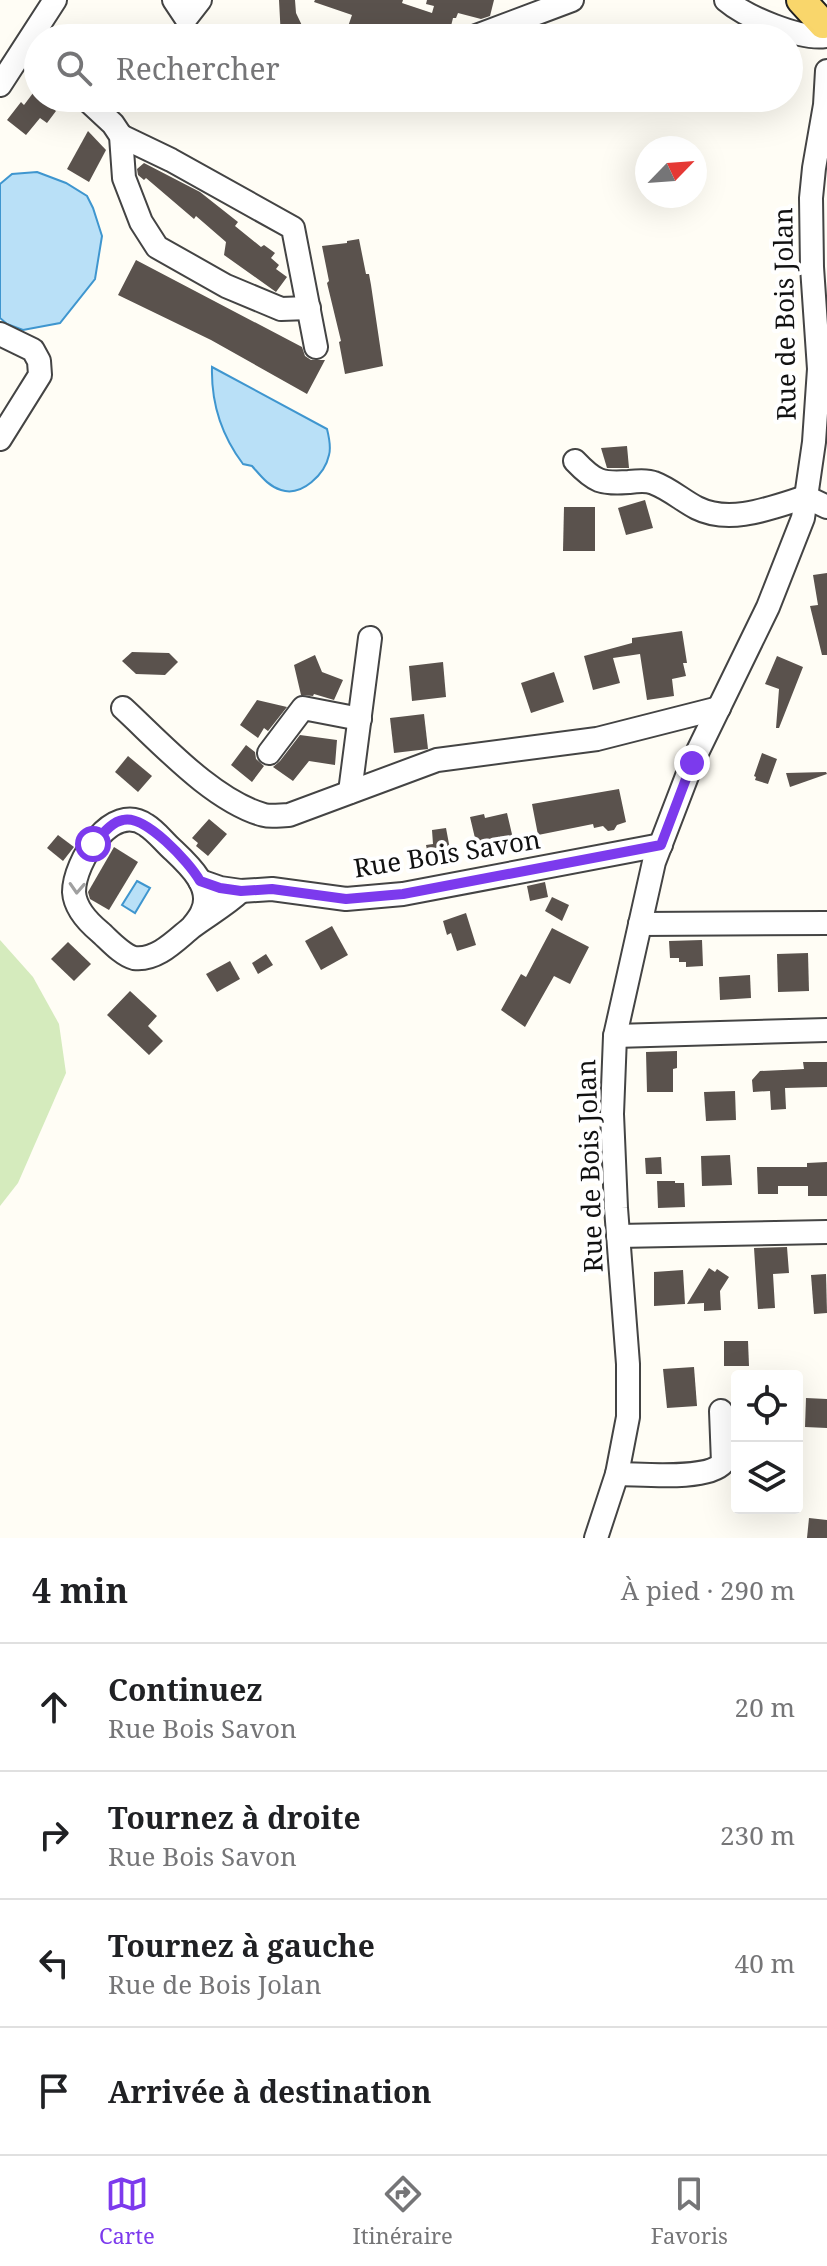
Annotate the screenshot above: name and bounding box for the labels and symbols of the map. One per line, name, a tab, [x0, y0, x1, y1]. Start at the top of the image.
north arrow	[635, 136, 707, 208]
street label: Rue de Bois Jolan	[764, 207, 804, 421]
route end	[674, 745, 710, 781]
street label: Rue Bois Savon	[351, 820, 543, 886]
route start	[75, 826, 111, 862]
one-way arrow	[68, 882, 85, 894]
street label: Rue de Bois Jolan	[567, 1059, 611, 1273]

